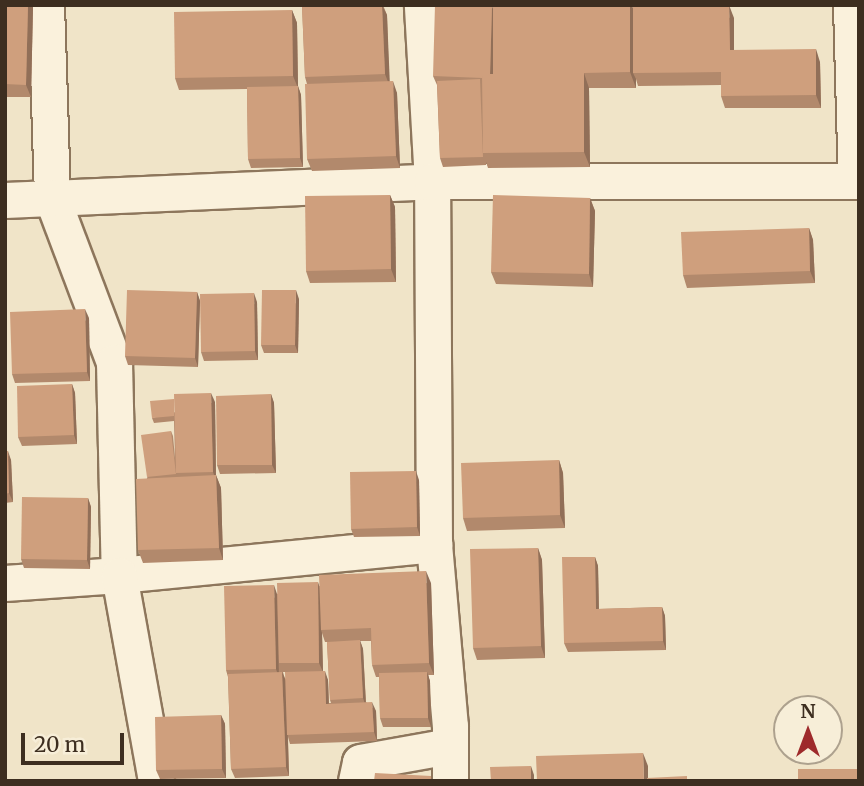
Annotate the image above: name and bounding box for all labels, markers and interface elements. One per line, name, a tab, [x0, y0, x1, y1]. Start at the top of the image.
north arrow	[773, 695, 843, 765]
text: N	[800, 699, 816, 723]
scale bar	[24, 720, 128, 764]
text: 20 m	[34, 731, 85, 758]

